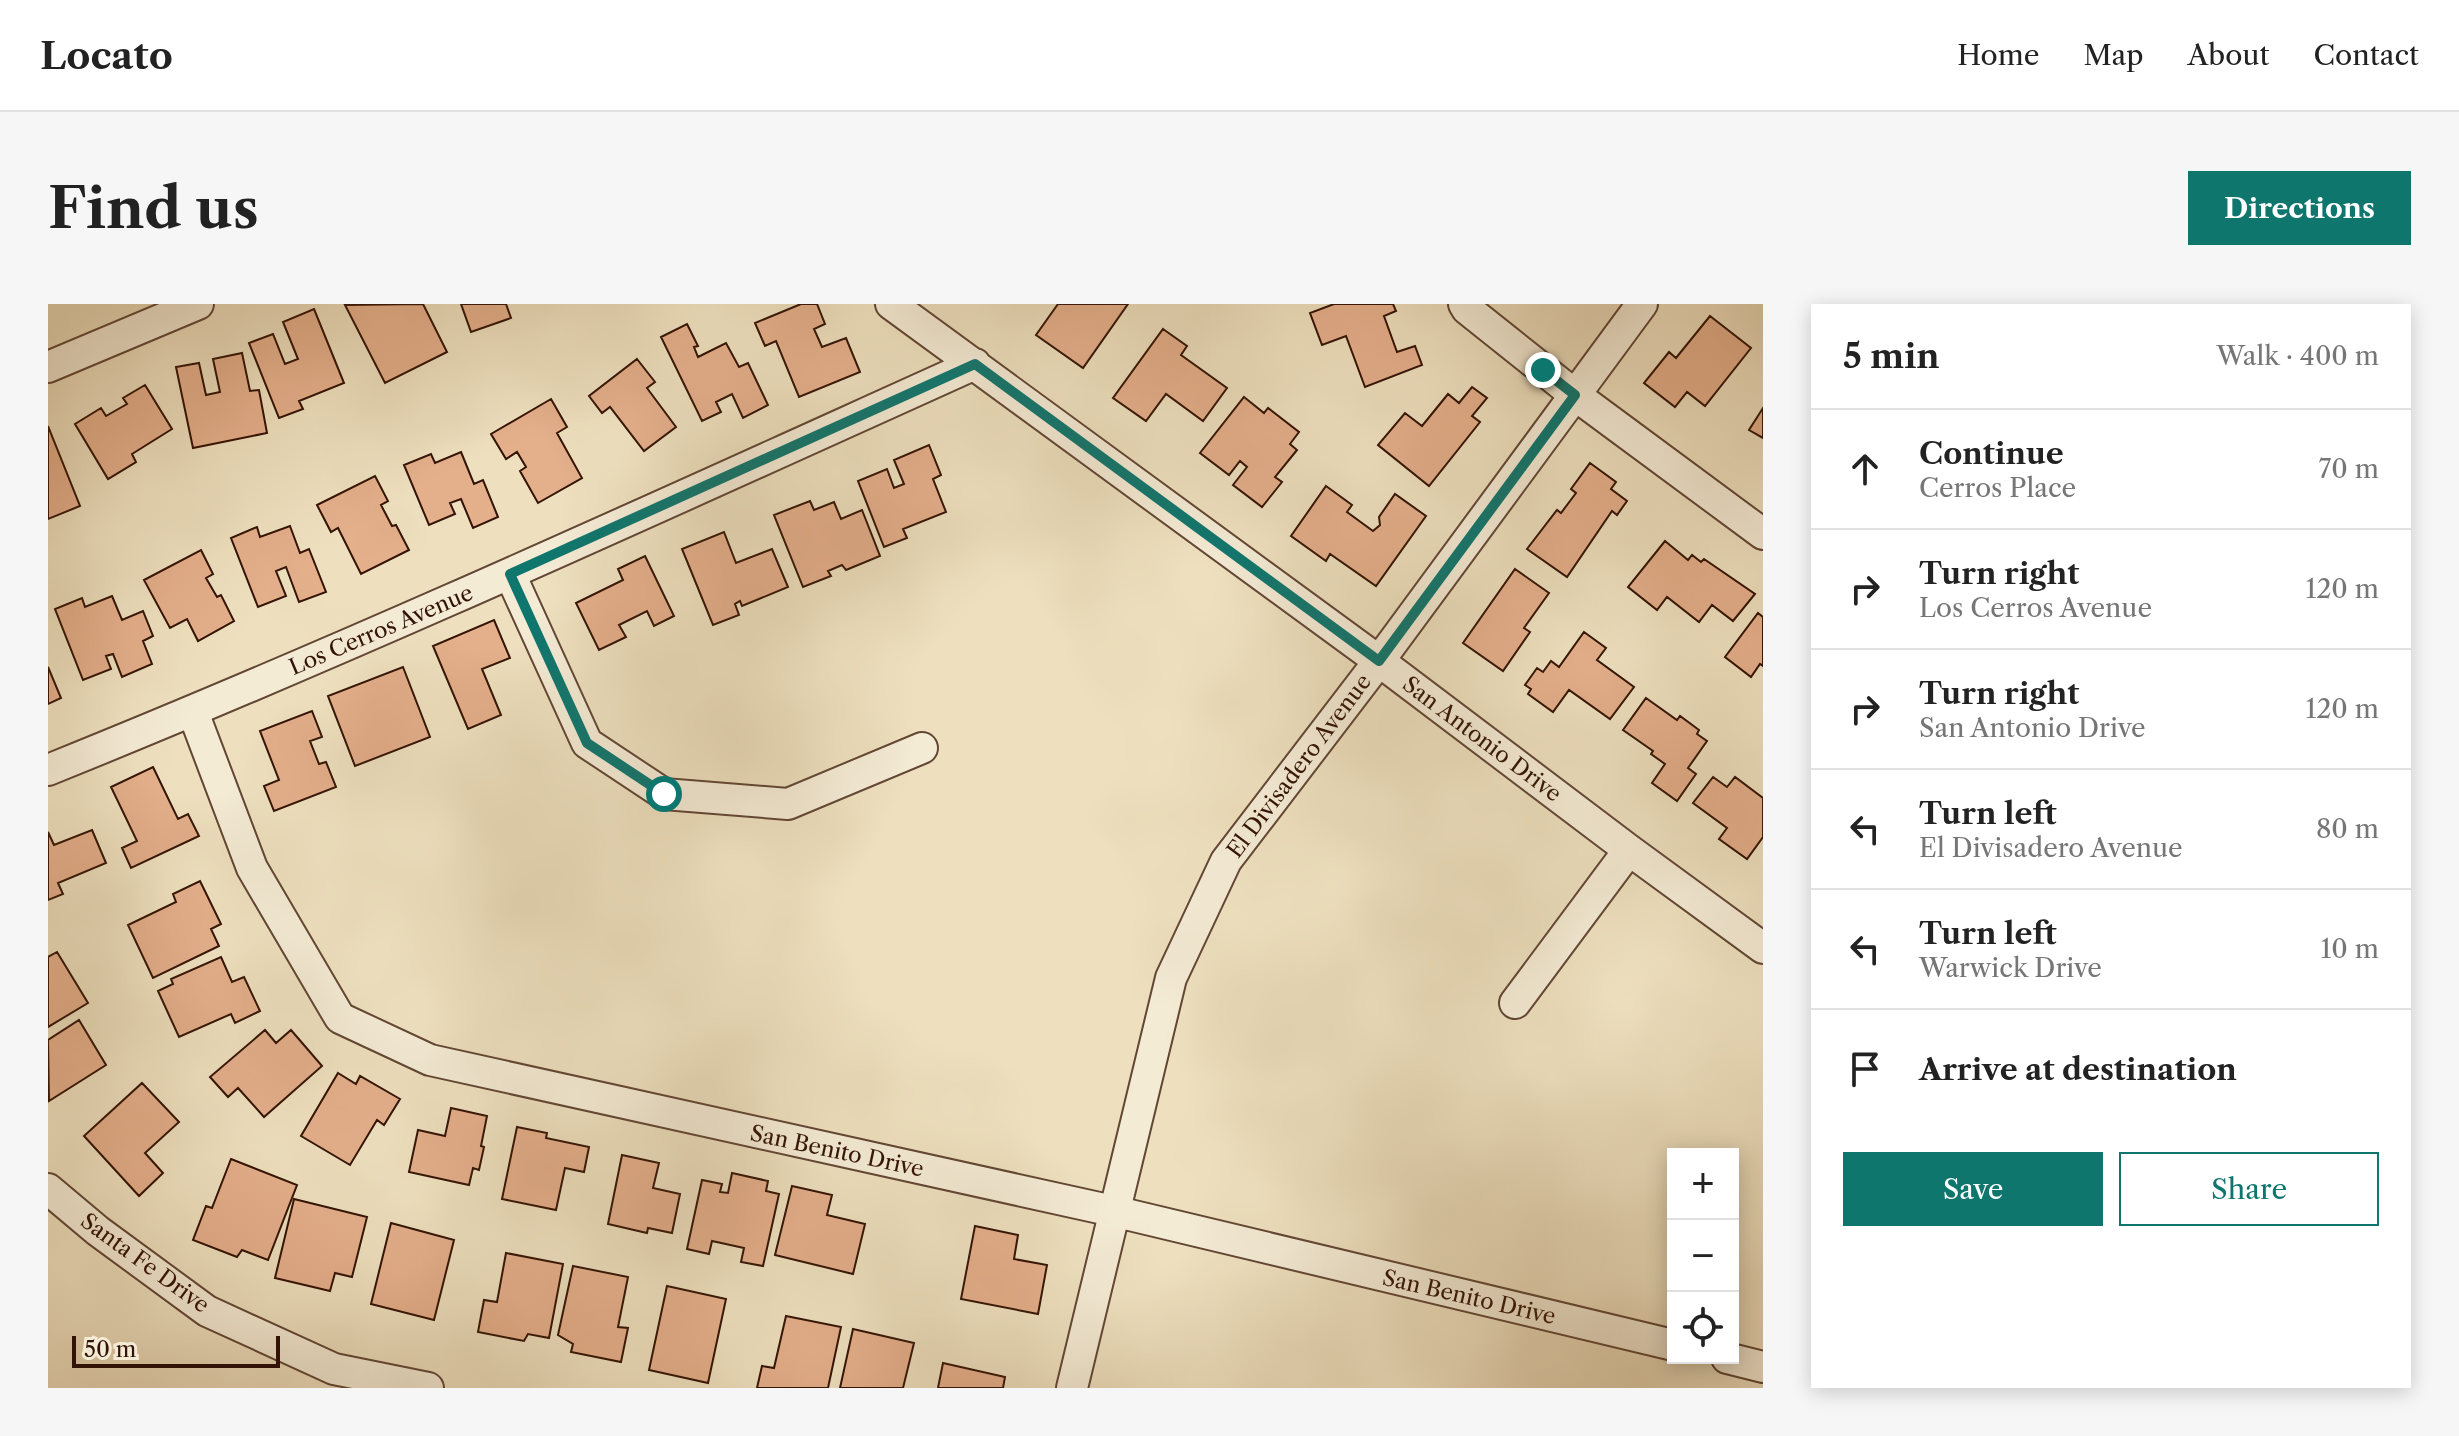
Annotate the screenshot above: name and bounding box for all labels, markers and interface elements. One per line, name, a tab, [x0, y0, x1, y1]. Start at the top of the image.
text: Locato	[40, 32, 173, 79]
text: Home	[1957, 38, 2039, 72]
text: Map	[2083, 38, 2143, 72]
text: About	[2187, 38, 2269, 72]
text: Contact	[2313, 38, 2419, 72]
button: Directions	[2188, 171, 2411, 245]
text: Find us	[48, 174, 259, 243]
text: 5 min	[1843, 335, 1940, 377]
text: Walk · 400 m	[2217, 340, 2379, 372]
route end	[1525, 352, 1561, 388]
text: Continue	[1919, 435, 2064, 472]
icon: ahead	[1843, 447, 1887, 491]
text: 70 m	[2319, 453, 2379, 485]
text: Cerros Place	[1919, 472, 2076, 504]
text: Turn right	[1919, 555, 2079, 592]
icon: right	[1843, 567, 1887, 611]
text: 120 m	[2305, 573, 2379, 605]
street label: Los Cerros Avenue	[285, 579, 477, 681]
text: Los Cerros Avenue	[1919, 592, 2152, 624]
street label: El Divisadero Avenue	[1221, 669, 1377, 863]
street label: San Antonio Drive	[1397, 671, 1567, 807]
text: Turn right	[1919, 675, 2079, 712]
icon: right	[1843, 687, 1887, 731]
text: 120 m	[2305, 693, 2379, 725]
text: San Antonio Drive	[1919, 712, 2146, 744]
route start	[646, 776, 682, 812]
text: Turn left	[1919, 795, 2056, 832]
icon: left	[1843, 807, 1887, 851]
text: 80 m	[2316, 813, 2379, 845]
text: El Divisadero Avenue	[1919, 832, 2183, 864]
text: Turn left	[1919, 915, 2056, 952]
icon: left	[1843, 927, 1887, 971]
text: 10 m	[2320, 933, 2379, 965]
text: Warwick Drive	[1919, 952, 2102, 984]
icon: arrive	[1843, 1047, 1887, 1091]
text: Arrive at destination	[1919, 1051, 2237, 1088]
street label: San Benito Drive	[748, 1119, 926, 1183]
map controls	[1667, 1148, 1739, 1364]
button: +	[1667, 1148, 1739, 1220]
button: Save	[1843, 1152, 2103, 1226]
button: Share	[2119, 1152, 2379, 1226]
street label: Santa Fe Drive	[76, 1207, 214, 1319]
button: −	[1667, 1220, 1739, 1292]
street label: San Benito Drive	[1380, 1264, 1558, 1330]
button: locate	[1667, 1292, 1739, 1364]
scale bar	[72, 1332, 280, 1368]
text: 50 m	[84, 1336, 136, 1363]

